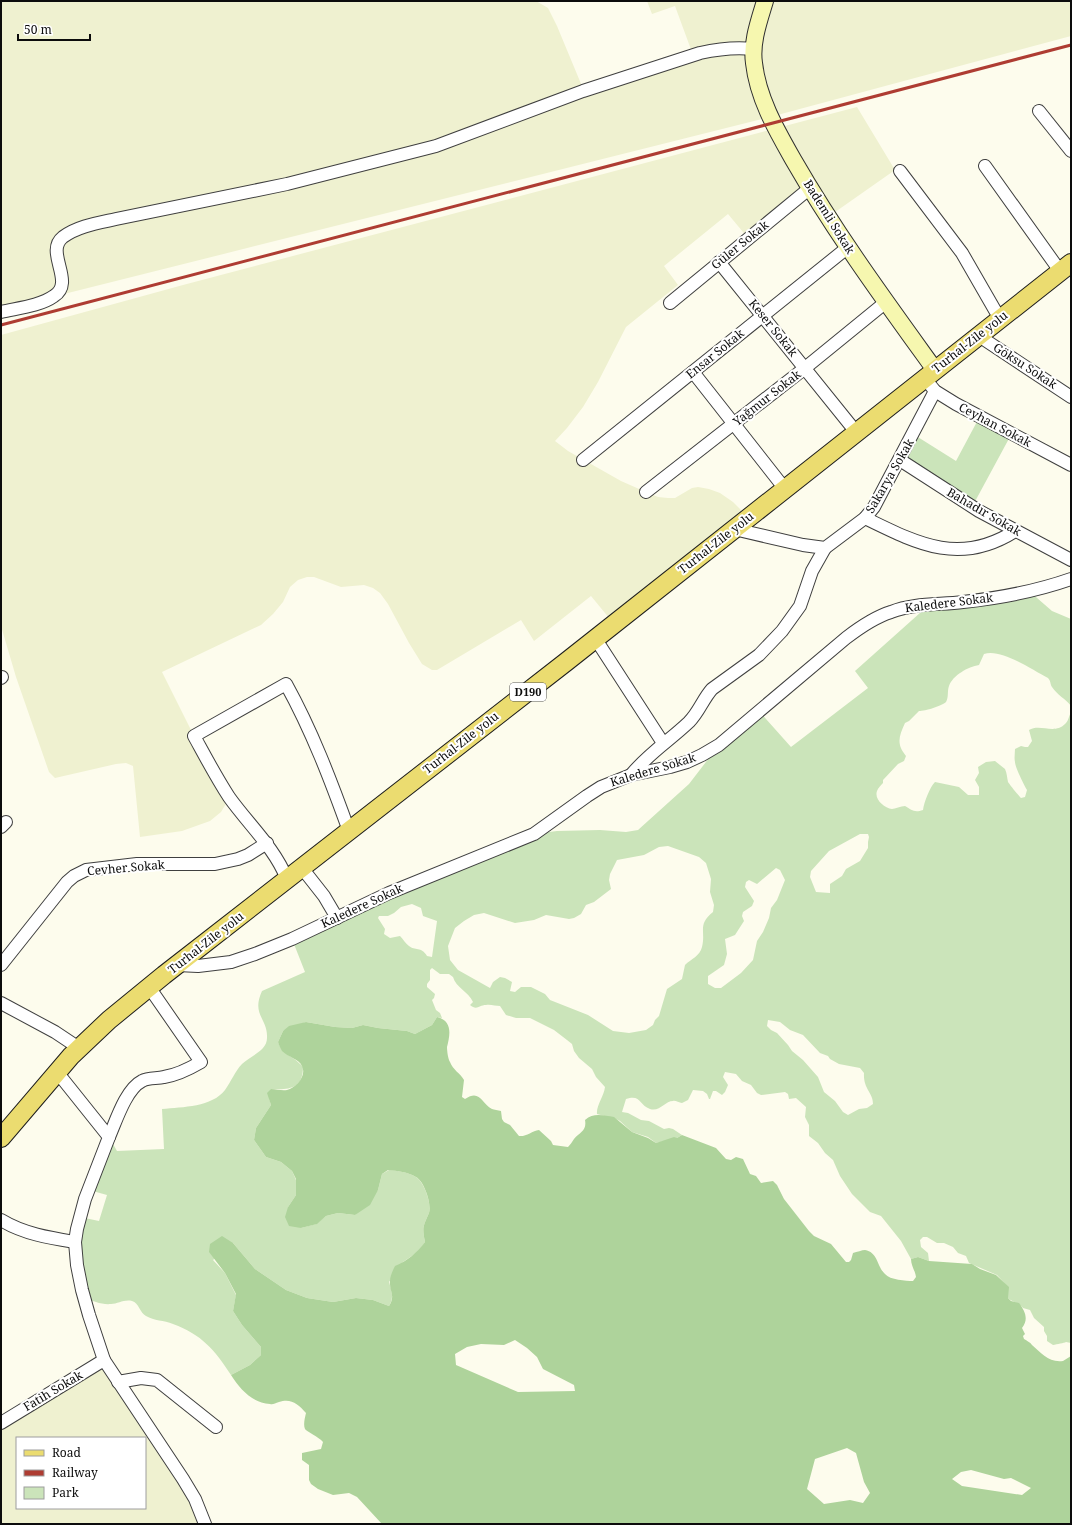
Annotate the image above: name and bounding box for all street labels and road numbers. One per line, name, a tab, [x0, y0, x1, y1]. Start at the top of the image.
street label: Bademli Sokak	[800, 176, 860, 258]
street label: Güler Sokak	[707, 216, 773, 273]
street label: Keser Sokak	[745, 295, 802, 361]
street label: Turhal-Zile yolu	[928, 306, 1011, 377]
street label: Ensar Sokak	[682, 324, 748, 382]
street label: Göksu Sokak	[990, 339, 1061, 393]
street label: Yağmur Sokak	[728, 365, 805, 430]
street label: Ceyhan Sokak	[956, 398, 1035, 451]
street label: Sakarya Sokak	[861, 434, 918, 516]
street label: Bahadır Sokak	[944, 483, 1025, 540]
street label: Turhal-Zile yolu	[674, 507, 757, 578]
street label: Kaledere Sokak	[904, 589, 995, 616]
road number: D190	[510, 683, 546, 701]
street label: Turhal-Zile yolu	[419, 707, 502, 778]
street label: Kaledere Sokak	[608, 748, 699, 791]
street label: Cevher Sokak	[86, 856, 166, 879]
street label: Kaledere Sokak	[318, 879, 406, 932]
street label: Turhal-Zile yolu	[164, 907, 247, 978]
street label: Fatih Sokak	[20, 1366, 86, 1415]

